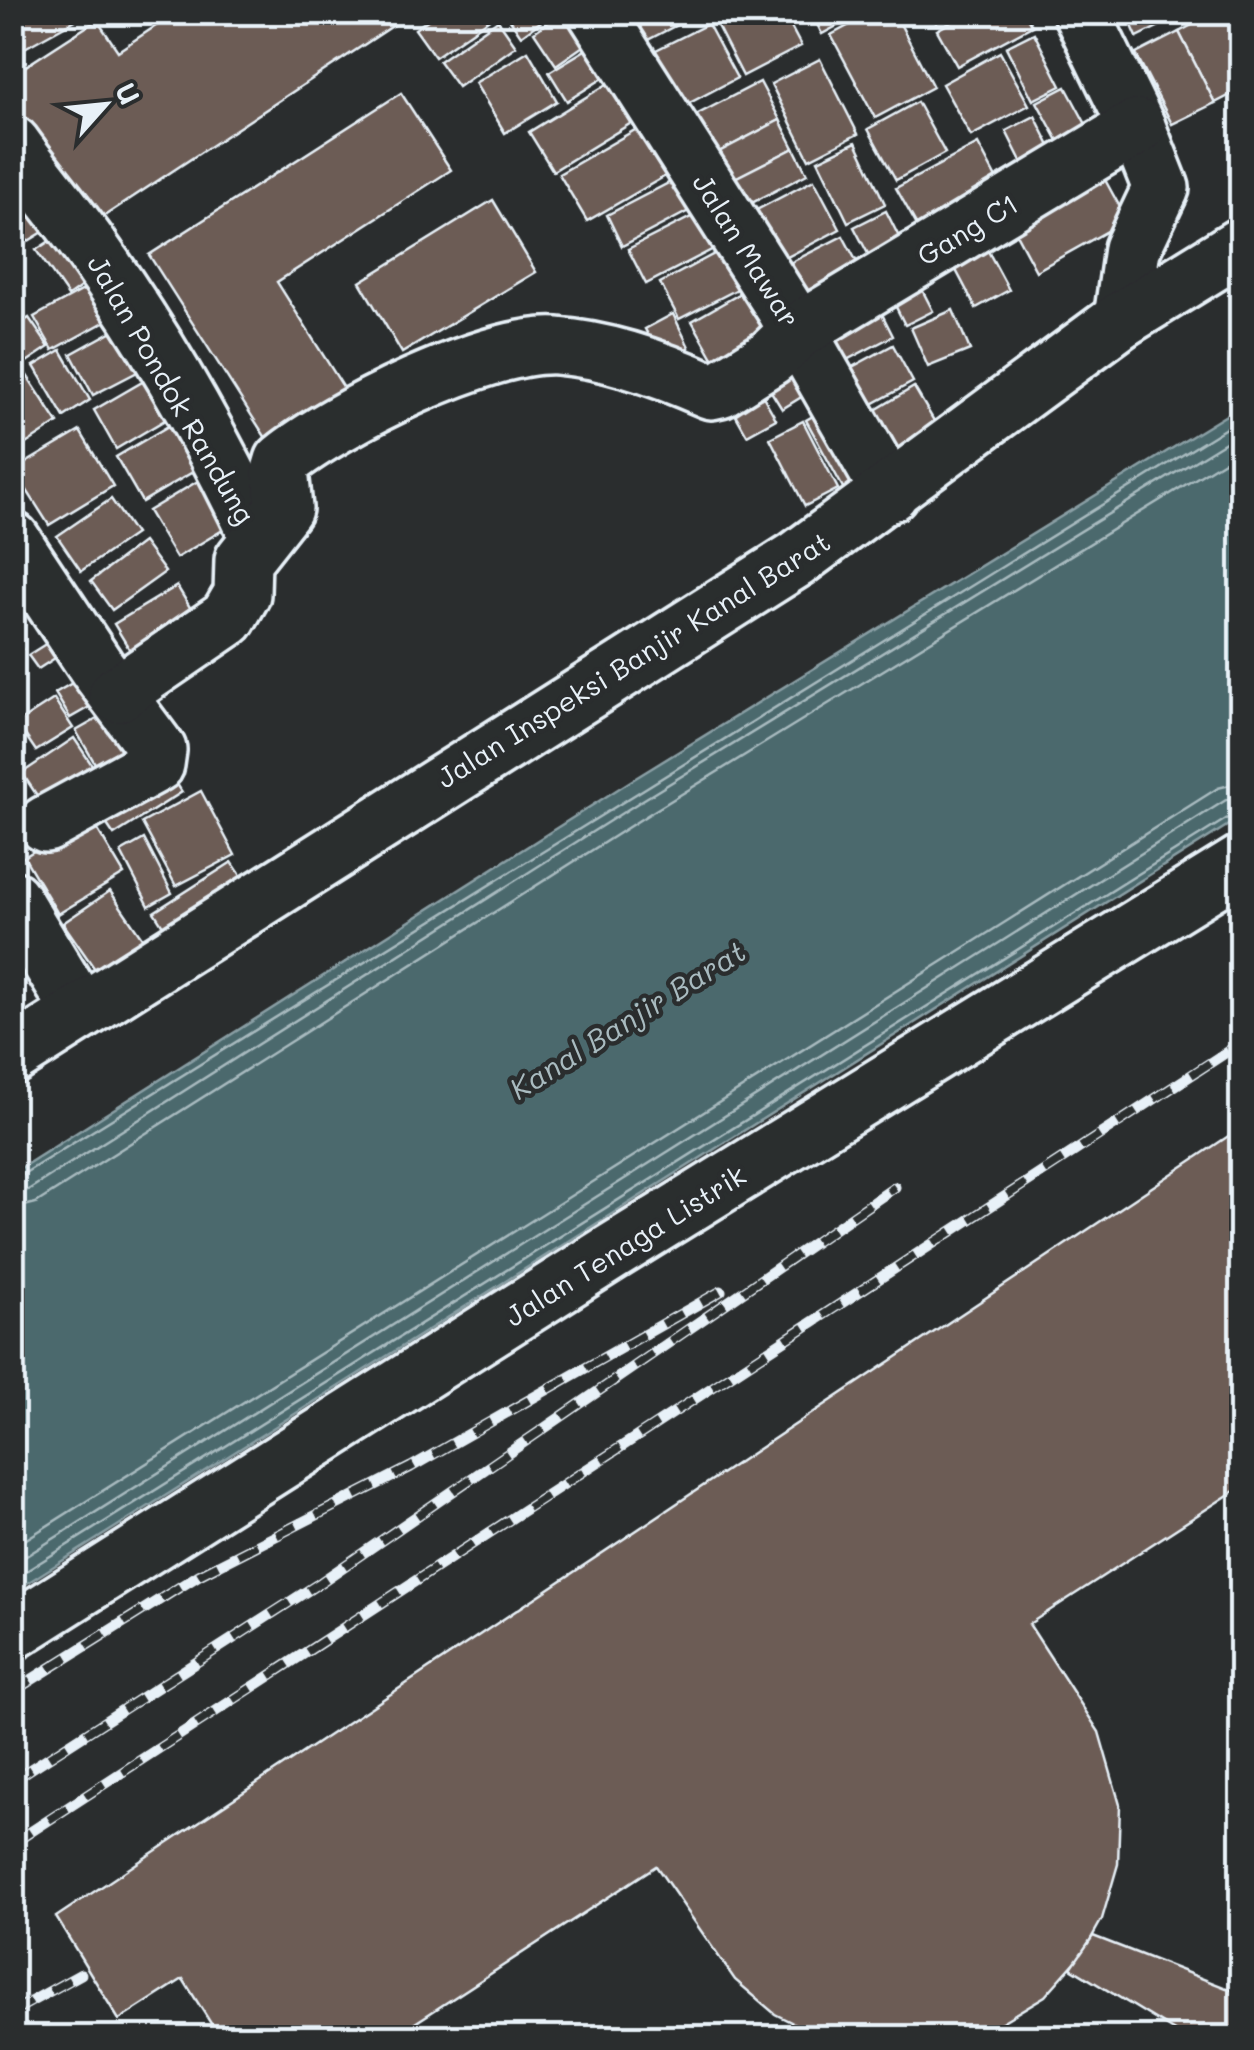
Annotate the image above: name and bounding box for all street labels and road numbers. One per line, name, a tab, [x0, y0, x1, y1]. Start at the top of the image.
street label: Jalan Mawar	[685, 166, 809, 334]
street label: Gang C1	[910, 185, 1024, 273]
street label: Jalan Pondok Randung	[80, 248, 264, 530]
street label: Jalan Inspeksi Banjir Kanal Barat	[430, 523, 836, 795]
street label: Jalan Tenaga Listrik	[498, 1156, 752, 1334]

